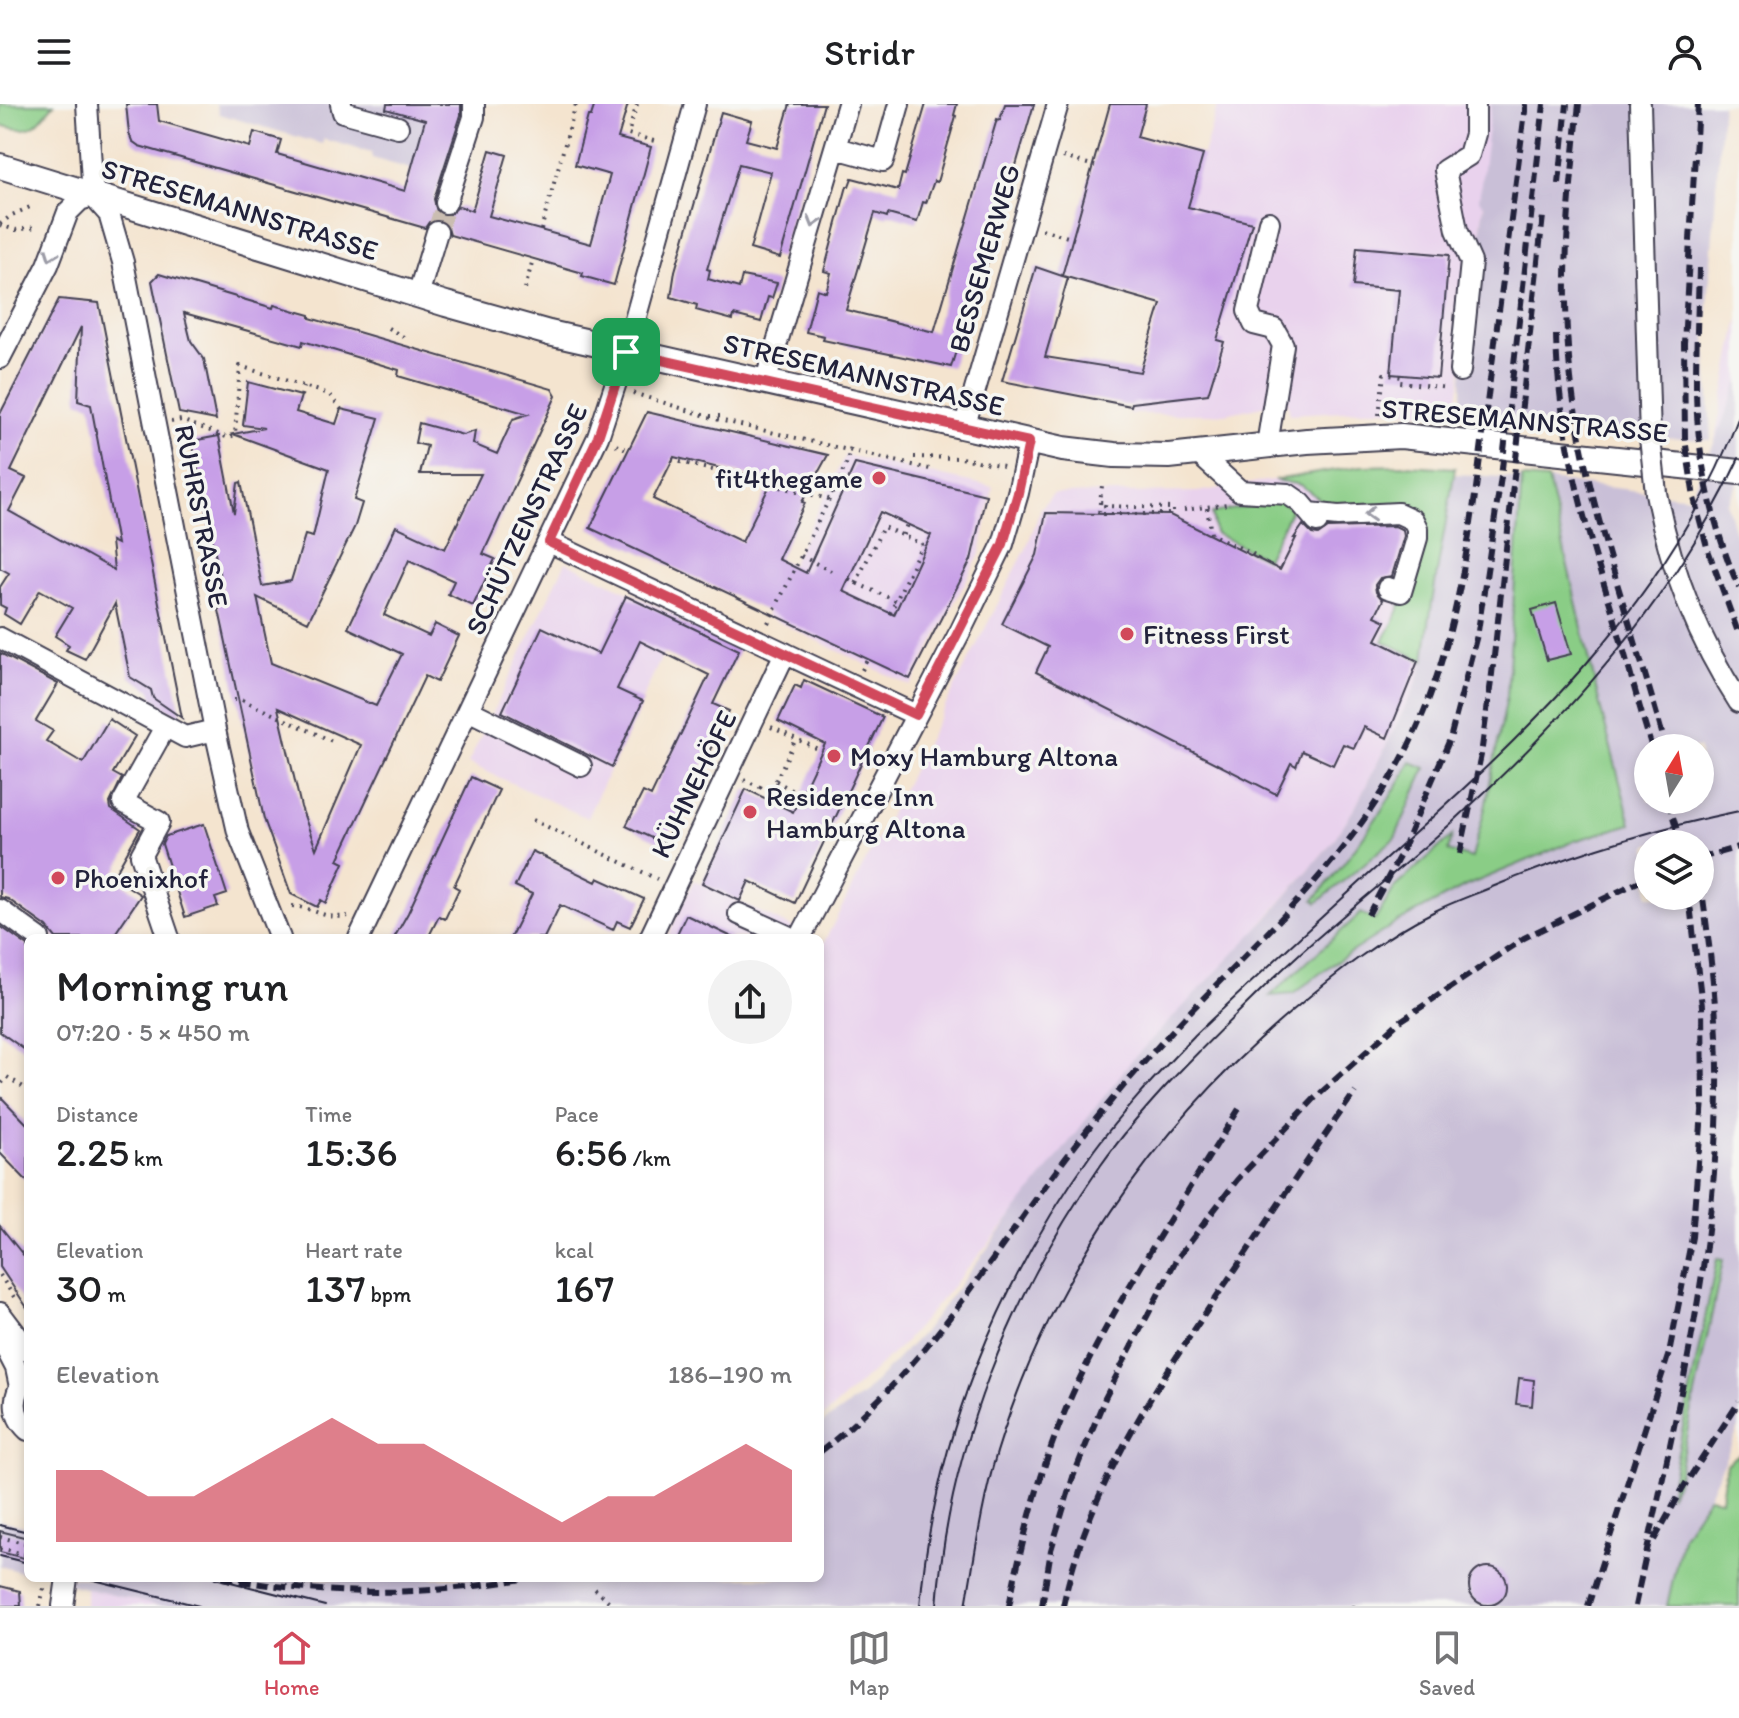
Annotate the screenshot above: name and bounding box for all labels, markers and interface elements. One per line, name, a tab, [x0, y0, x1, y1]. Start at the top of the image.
icon: menu	[32, 30, 76, 74]
icon: person	[1663, 30, 1707, 74]
text: Stridr	[824, 31, 915, 74]
street label: STRESEMANNSTRASSE	[98, 151, 382, 267]
street label: BESSEMERWEG	[941, 160, 1027, 356]
one-way arrow	[807, 215, 823, 229]
one-way arrow	[44, 247, 60, 261]
pin	[592, 318, 660, 386]
street label: STRESEMANNSTRASSE	[720, 325, 1008, 423]
icon: arrive	[604, 330, 648, 374]
street label: STRESEMANNSTRASSE	[1380, 391, 1670, 449]
street label: SCHÜTZENSTRASSE	[457, 398, 595, 640]
street label: RUHRSTRASSE	[168, 422, 236, 610]
place label: fit4thegame	[715, 461, 863, 495]
marker: fit4thegame	[870, 469, 888, 487]
one-way arrow	[1363, 505, 1376, 522]
place label: Fitness First	[1143, 617, 1290, 651]
marker: Fitness First	[1118, 625, 1136, 643]
street label: KÜHNEHÖFE	[643, 705, 743, 863]
north arrow	[1634, 734, 1714, 814]
map controls	[1634, 734, 1714, 910]
place label: Moxy Hamburg Altona	[850, 739, 1118, 773]
marker: Moxy Hamburg Altona	[825, 747, 843, 765]
place label: Residence Inn Hamburg Altona	[766, 779, 966, 845]
marker: Residence Inn Hamburg Altona	[741, 803, 759, 821]
button: layers	[1634, 830, 1714, 910]
place label: Phoenixhof	[74, 861, 209, 895]
marker: Phoenixhof	[49, 869, 67, 887]
text: Morning run	[56, 959, 289, 1012]
button: share	[708, 960, 792, 1044]
text: 07:20 · 5 × 450 m	[56, 1016, 250, 1048]
text: Distance	[56, 1101, 138, 1128]
text: Time	[305, 1101, 352, 1128]
text: Pace	[555, 1101, 599, 1128]
text: 2.25	[56, 1128, 129, 1176]
text: 15:36	[305, 1128, 398, 1176]
text: 6:56	[555, 1128, 628, 1176]
text: km	[129, 1145, 163, 1172]
text: /km	[628, 1145, 671, 1172]
text: Elevation	[56, 1237, 143, 1264]
text: Heart rate	[305, 1237, 403, 1264]
text: kcal	[555, 1237, 594, 1264]
text: 30	[56, 1264, 102, 1312]
text: 137	[305, 1264, 366, 1312]
text: 167	[555, 1264, 614, 1312]
text: m	[102, 1281, 126, 1308]
text: bpm	[366, 1281, 411, 1308]
text: Elevation	[56, 1358, 159, 1390]
text: 186–190 m	[668, 1358, 792, 1390]
tab: Home	[264, 1626, 319, 1701]
tab: Map	[847, 1626, 891, 1701]
tab: Saved	[1419, 1626, 1475, 1701]

